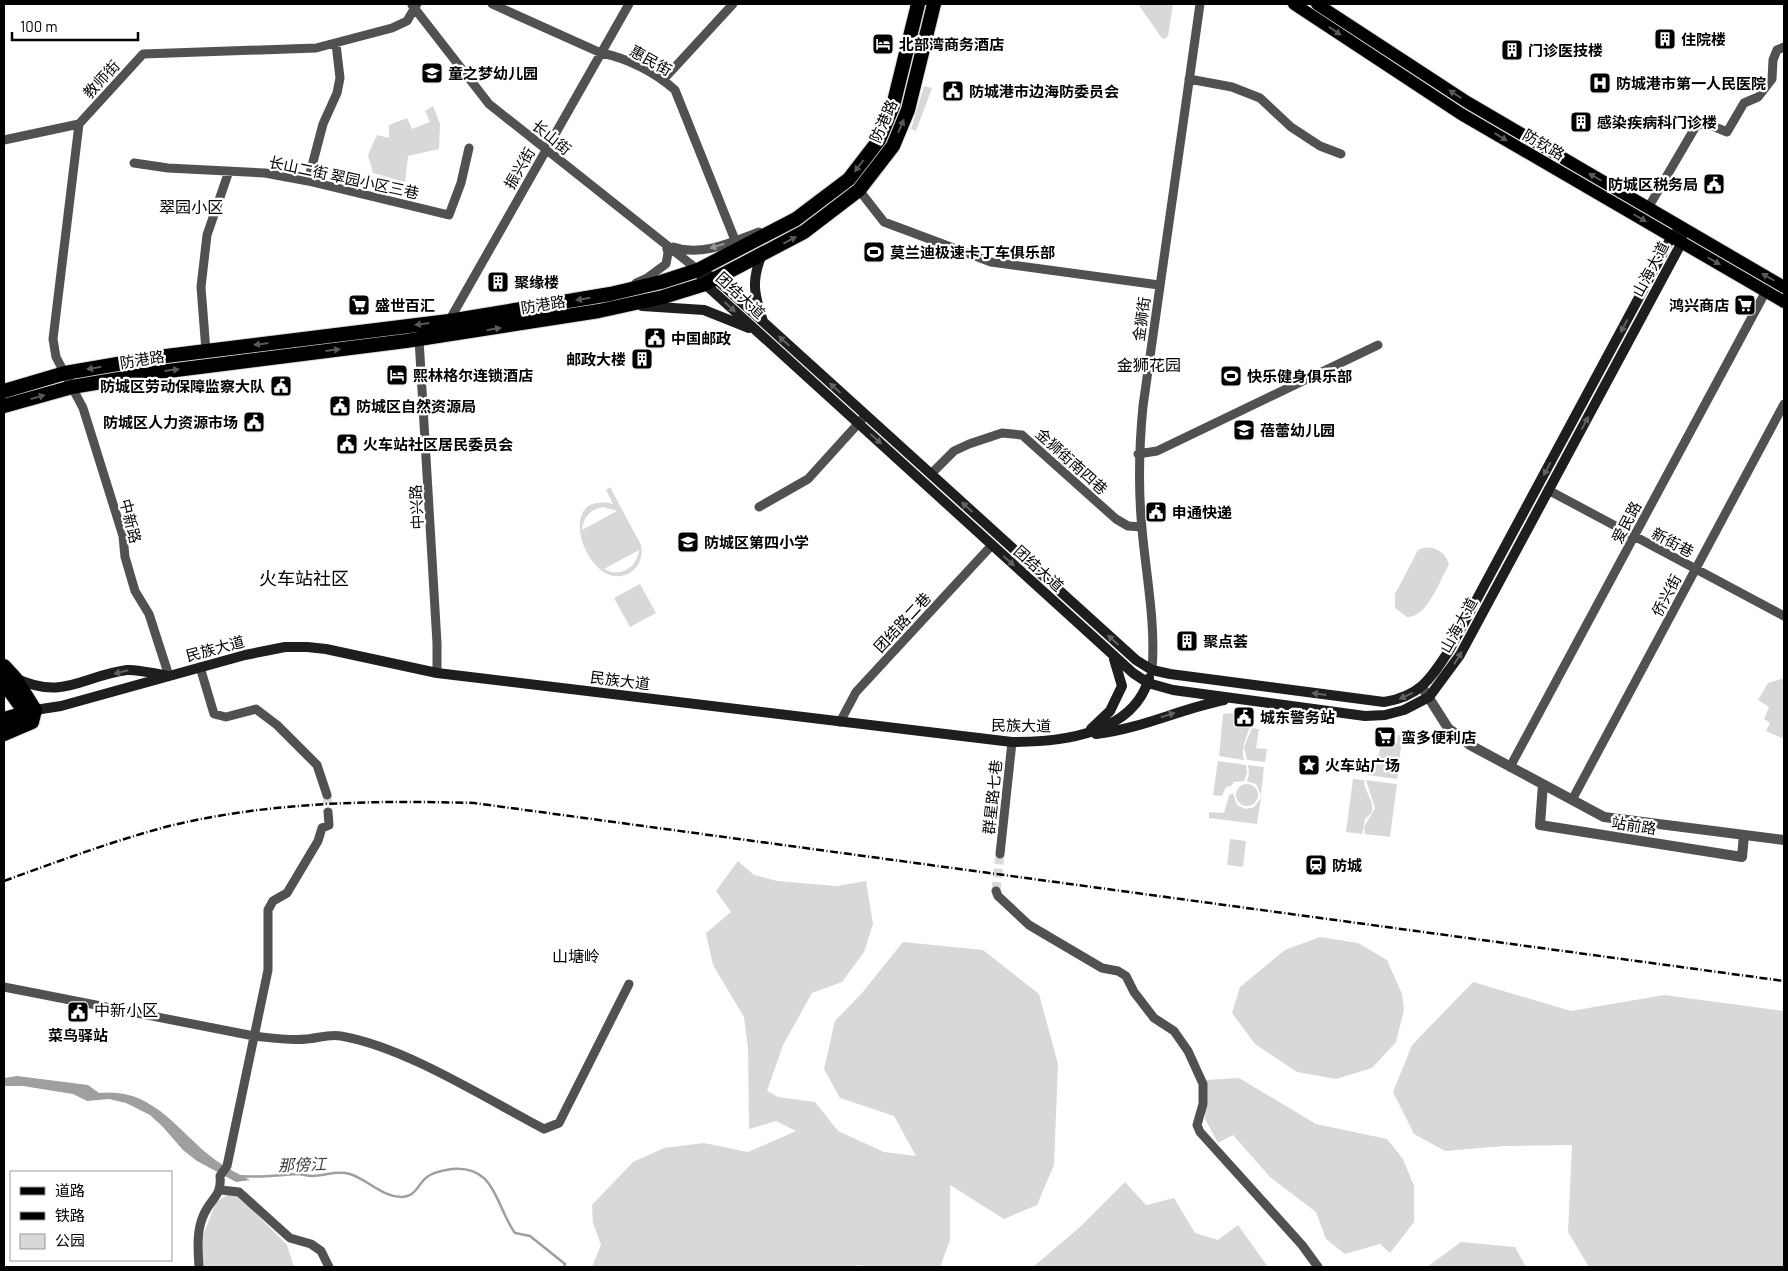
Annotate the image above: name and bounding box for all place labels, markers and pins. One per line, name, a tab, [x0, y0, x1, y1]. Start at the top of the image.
building icon: 住院楼	[1653, 27, 1677, 51]
place label: 住院楼	[1681, 30, 1726, 48]
hotel icon: 北部湾商务酒店	[871, 32, 895, 56]
place label: 北部湾商务酒店	[899, 35, 1004, 53]
building icon: 门诊医技楼	[1500, 38, 1524, 62]
place label: 门诊医技楼	[1528, 41, 1603, 59]
school or university icon: 童之梦幼儿园	[420, 61, 444, 85]
place label: 童之梦幼儿园	[448, 64, 538, 82]
hospital icon: 防城港市第一人民医院	[1588, 71, 1612, 95]
place label: 防城港市第一人民医院	[1616, 74, 1766, 92]
public building icon: 防城港市边海防委员会	[941, 79, 965, 103]
place label: 防城港市边海防委员会	[969, 82, 1119, 100]
building icon: 感染疾病科门诊楼	[1569, 110, 1593, 134]
place label: 感染疾病科门诊楼	[1597, 113, 1717, 131]
public building icon: 防城区税务局	[1702, 172, 1726, 196]
place label: 防城区税务局	[1608, 175, 1698, 193]
sports icon: 莫兰迪极速卡丁车俱乐部	[862, 240, 886, 264]
place label: 莫兰迪极速卡丁车俱乐部	[890, 243, 1055, 261]
building icon: 聚缘楼	[486, 270, 510, 294]
place label: 聚缘楼	[514, 273, 559, 291]
supermarket icon: 盛世百汇	[347, 293, 371, 317]
supermarket icon: 鸿兴商店	[1733, 293, 1757, 317]
place label: 盛世百汇	[375, 296, 435, 314]
place label: 鸿兴商店	[1669, 296, 1729, 314]
public building icon: 中国邮政	[643, 326, 667, 350]
place label: 中国邮政	[671, 329, 731, 347]
building icon: 邮政大楼	[630, 347, 654, 371]
place label: 邮政大楼	[566, 350, 626, 368]
hotel icon: 熙林格尔连锁酒店	[385, 363, 409, 387]
sports icon: 快乐健身俱乐部	[1219, 364, 1243, 388]
place label: 熙林格尔连锁酒店	[413, 366, 533, 384]
place label: 快乐健身俱乐部	[1247, 367, 1352, 385]
public building icon: 防城区劳动保障监察大队	[269, 374, 293, 398]
place label: 防城区劳动保障监察大队	[100, 377, 265, 395]
public building icon: 防城区自然资源局	[328, 394, 352, 418]
place label: 防城区自然资源局	[356, 397, 476, 415]
public building icon: 防城区人力资源市场	[242, 410, 266, 434]
place label: 防城区人力资源市场	[103, 413, 238, 431]
school or university icon: 蓓蕾幼儿园	[1232, 418, 1256, 442]
place label: 蓓蕾幼儿园	[1260, 421, 1335, 439]
public building icon: 火车站社区居民委员会	[335, 432, 359, 456]
place label: 火车站社区居民委员会	[363, 435, 513, 453]
public building icon: 申通快递	[1144, 500, 1168, 524]
place label: 申通快递	[1172, 503, 1232, 521]
school or university icon: 防城区第四小学	[676, 530, 700, 554]
place label: 防城区第四小学	[704, 533, 809, 551]
building icon: 聚点荟	[1175, 629, 1199, 653]
place label: 聚点荟	[1203, 632, 1248, 650]
public building icon: 城东警务站	[1232, 705, 1256, 729]
place label: 城东警务站	[1260, 708, 1335, 726]
supermarket icon: 蛮多便利店	[1373, 725, 1397, 749]
place label: 蛮多便利店	[1401, 728, 1476, 746]
place icon: 火车站广场	[1297, 753, 1321, 777]
place label: 火车站广场	[1325, 756, 1400, 774]
station icon: 防城	[1304, 853, 1328, 877]
place label: 防城	[1332, 856, 1362, 874]
public building icon: 菜鸟驿站	[66, 1000, 90, 1024]
place label: 菜鸟驿站	[48, 1026, 108, 1044]

